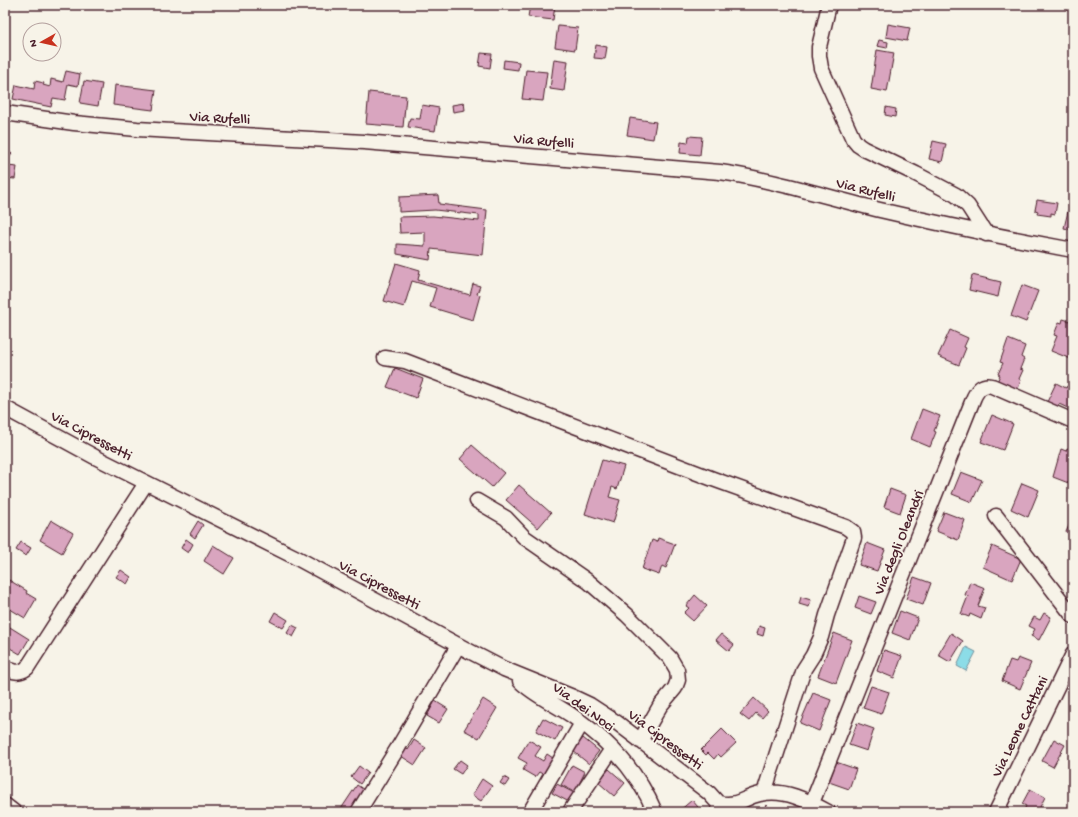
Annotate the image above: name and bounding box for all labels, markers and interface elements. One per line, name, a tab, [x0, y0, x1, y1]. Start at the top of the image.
north arrow	[22, 22, 62, 62]
text: N	[28, 39, 41, 48]
street label: Via Rufelli	[188, 108, 251, 130]
street label: Via Rufelli	[512, 130, 575, 154]
street label: Via Rufelli	[833, 175, 897, 207]
street label: Via Cipressetti	[46, 407, 135, 466]
street label: Via degli Oleandri	[870, 488, 929, 599]
street label: Via Cipressetti	[334, 556, 423, 615]
street label: Via Leone Cattani	[988, 673, 1053, 781]
street label: Via dei Noci	[547, 678, 618, 736]
street label: Via Cipressetti	[623, 706, 706, 775]

